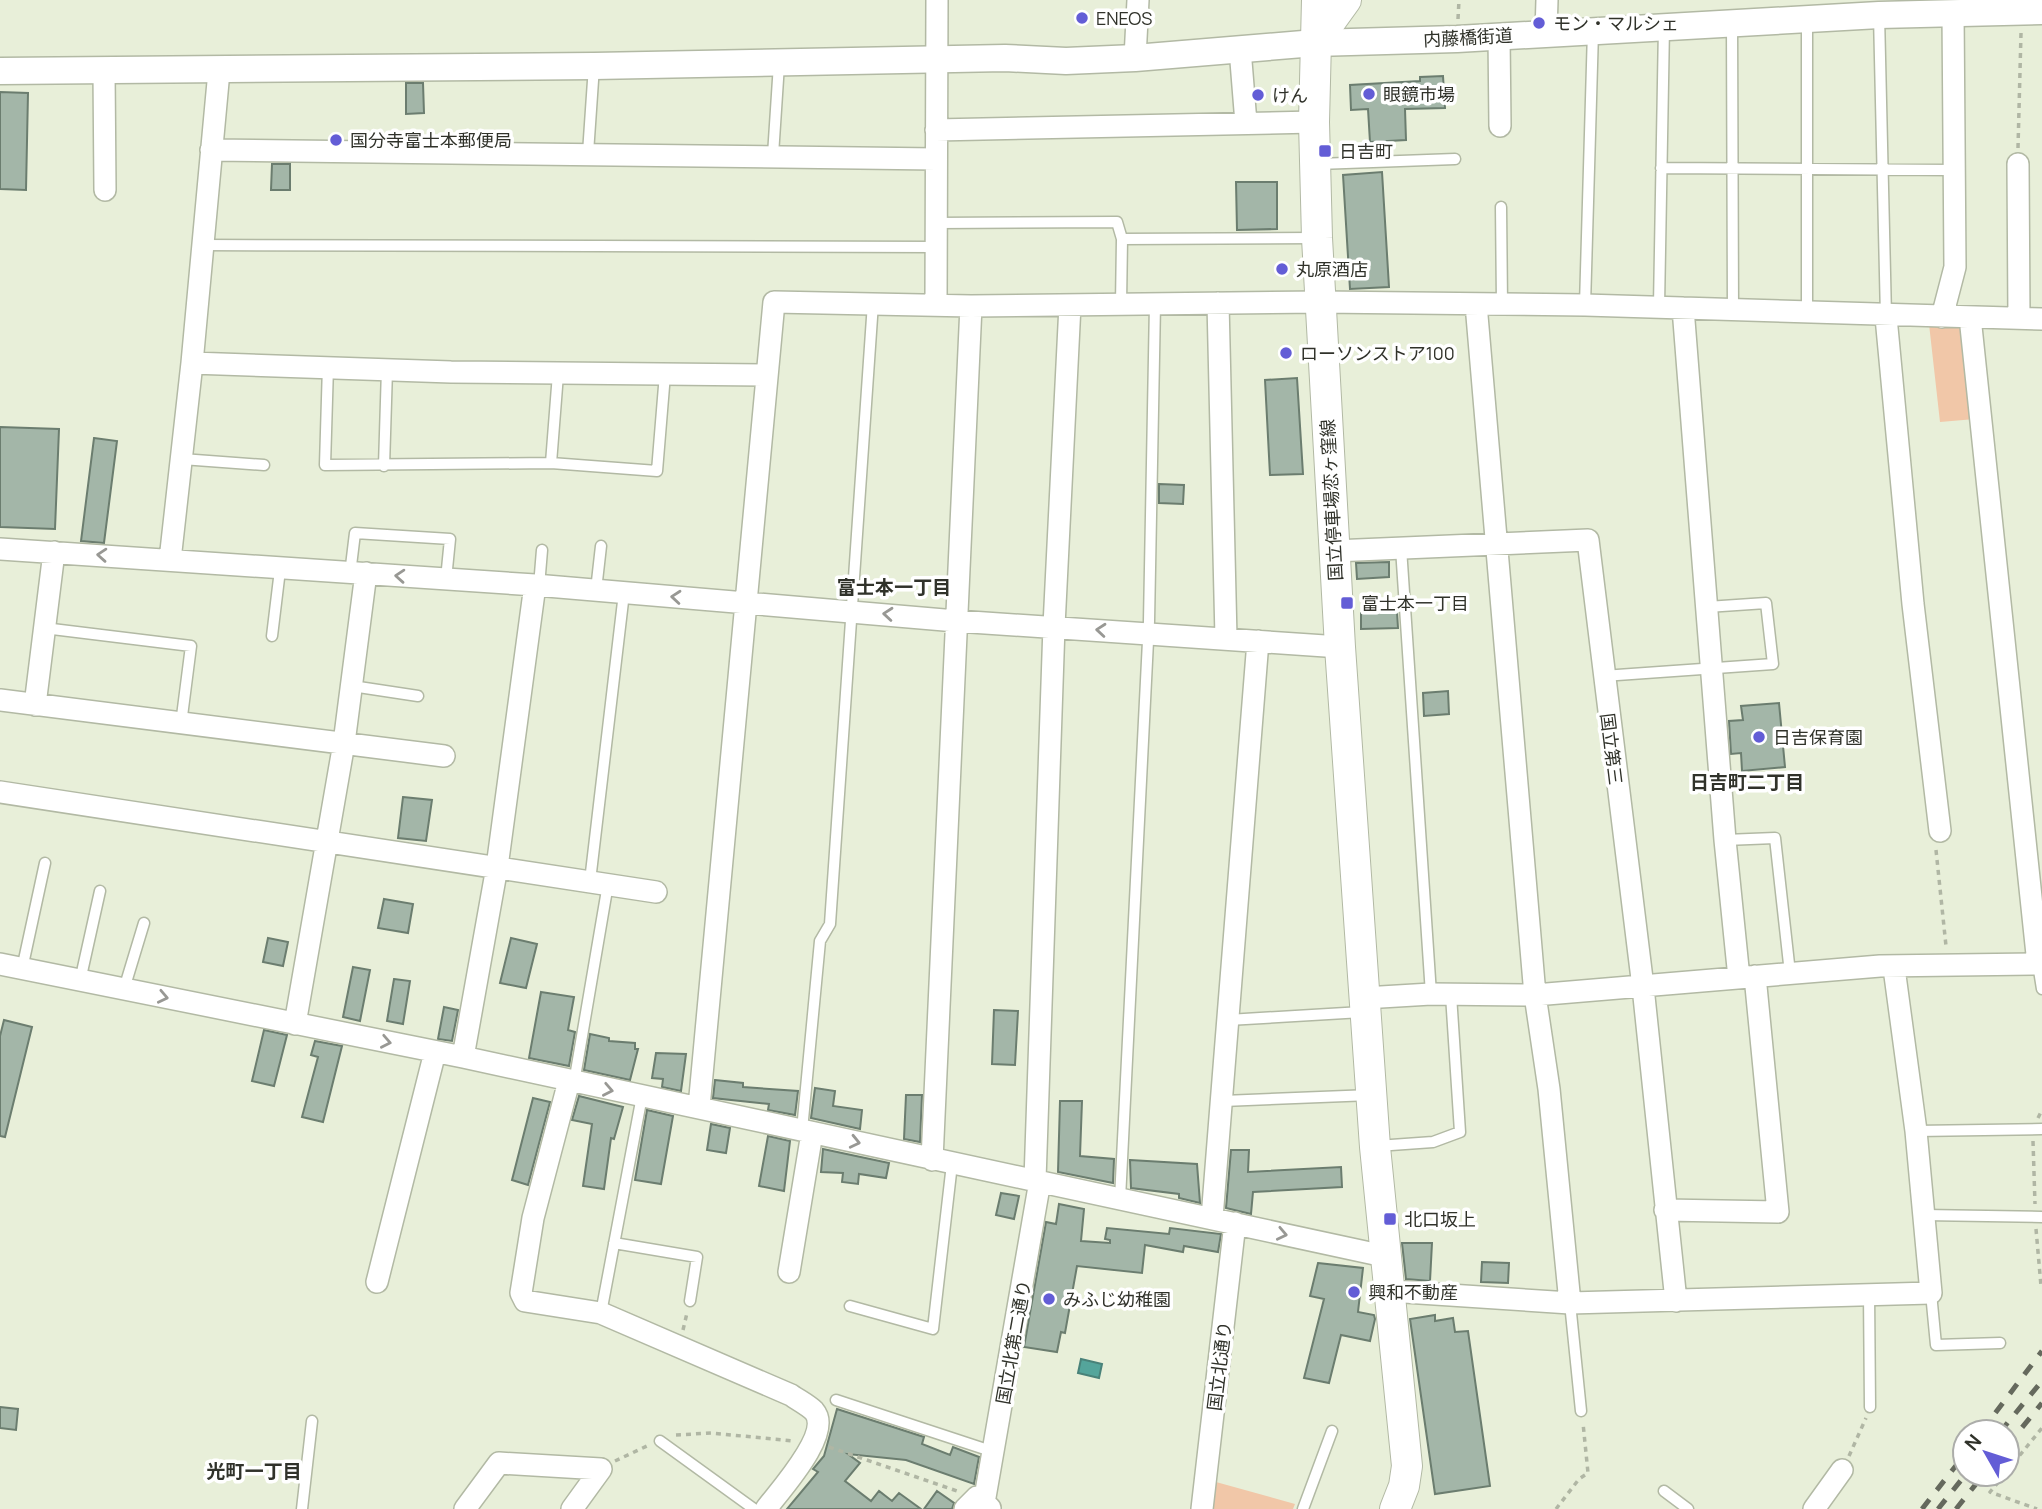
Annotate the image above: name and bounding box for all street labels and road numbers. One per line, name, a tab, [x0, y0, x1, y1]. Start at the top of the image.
street label: 内藤橋街道	[1422, 23, 1514, 51]
street label: 国立停車場恋ヶ窪線	[1315, 418, 1347, 582]
street label: 国立第三	[1596, 712, 1628, 786]
street label: 国立北第二通り	[990, 1278, 1036, 1406]
street label: 国立北通り	[1202, 1320, 1236, 1412]

